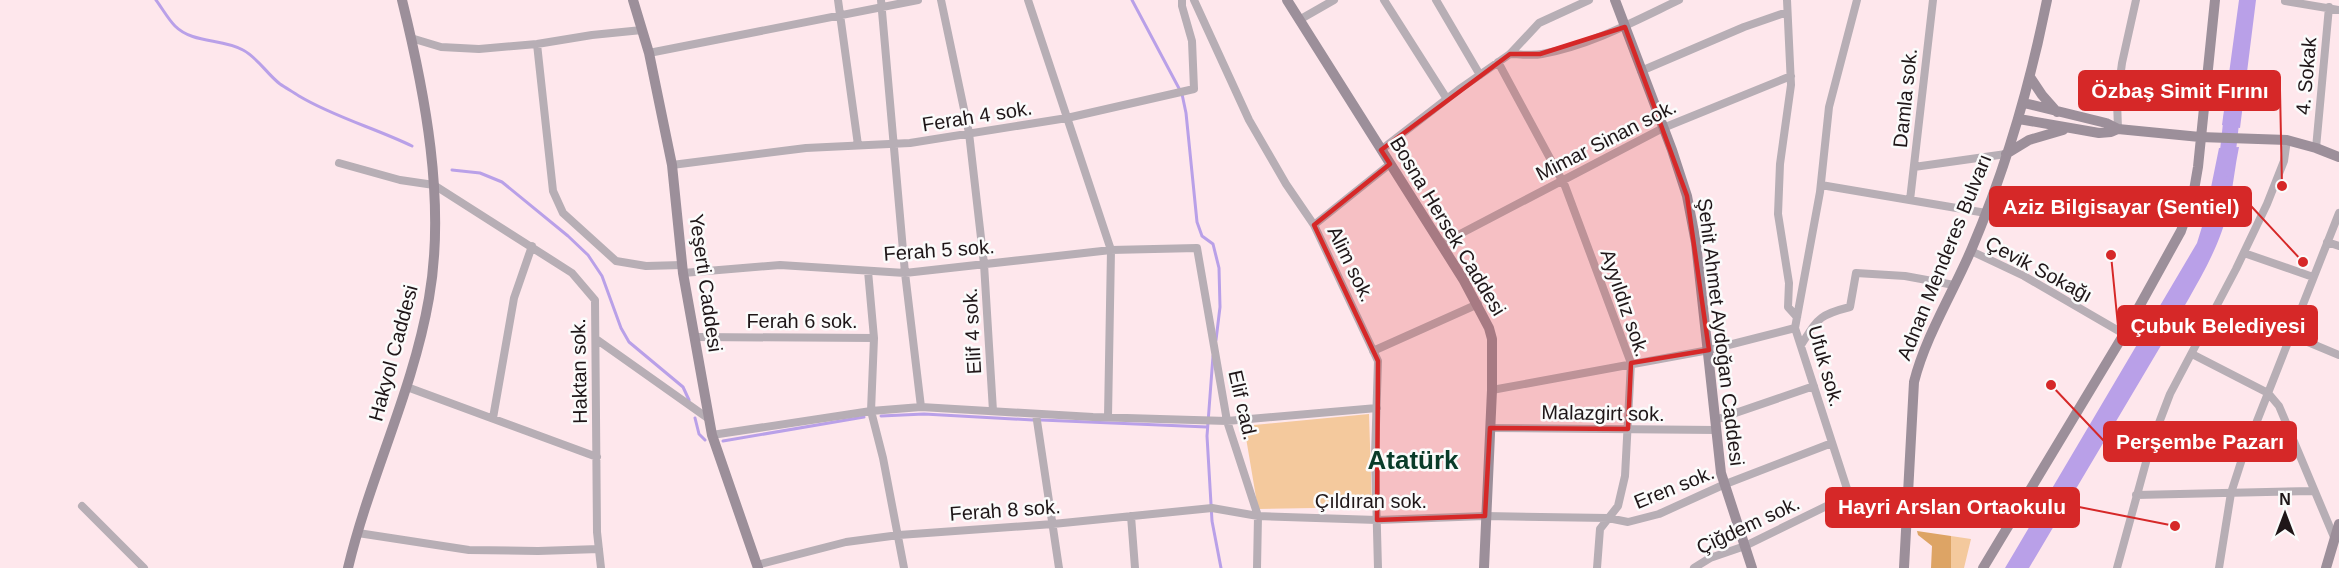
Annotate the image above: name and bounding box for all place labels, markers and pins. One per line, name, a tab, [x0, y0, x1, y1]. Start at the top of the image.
callout: Özbaş Simit Fırını	[2079, 71, 2280, 110]
callout: Aziz Bilgisayar (Sentiel)	[1990, 187, 2251, 226]
callout: Çubuk Belediyesi	[2118, 306, 2317, 345]
callout: Perşembe Pazarı	[2104, 422, 2296, 461]
callout: Hayri Arslan Ortaokulu	[1826, 488, 2079, 527]

